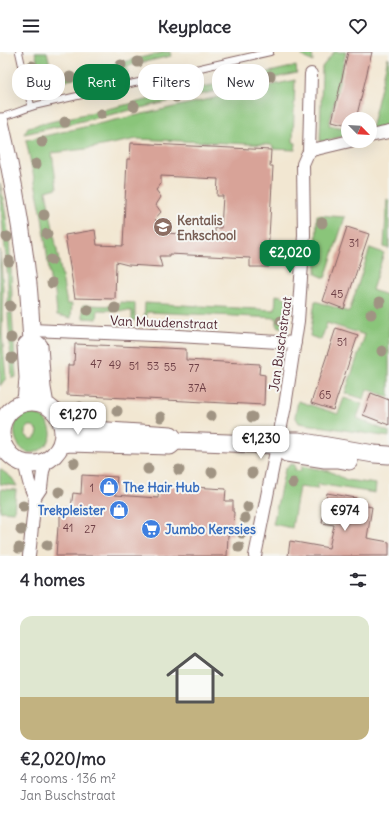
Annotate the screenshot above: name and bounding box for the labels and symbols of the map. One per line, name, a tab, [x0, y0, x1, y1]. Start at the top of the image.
north arrow	[341, 112, 377, 148]
place label: Kentalis Enkschool	[177, 212, 236, 244]
school or university icon: Kentalis Enkschool	[152, 216, 174, 238]
house number: 31	[349, 236, 359, 250]
pin: €2,020	[257, 240, 323, 274]
house number: 45	[331, 287, 343, 301]
street label: Jan Buschstraat	[265, 295, 296, 392]
street label: Van Muudenstraat	[110, 312, 219, 333]
house number: 51	[337, 335, 347, 349]
house number: 47	[90, 357, 102, 371]
house number: 49	[109, 358, 121, 372]
house number: 51	[129, 359, 139, 373]
house number: 53	[147, 359, 159, 373]
house number: 55	[164, 360, 176, 374]
house number: 77	[189, 361, 200, 375]
house number: 37A	[188, 381, 206, 395]
house number: 65	[319, 388, 331, 402]
pin: €1,270	[45, 402, 111, 436]
pin: €1,230	[228, 426, 294, 460]
shop icon: The Hair Hub	[98, 476, 120, 498]
place label: The Hair Hub	[123, 479, 200, 496]
house number: 1	[90, 481, 94, 495]
pin: €974	[321, 498, 369, 532]
shop icon: Trekpleister	[108, 499, 130, 521]
place label: Trekpleister	[38, 502, 106, 519]
supermarket icon: Jumbo Kerssies	[140, 518, 162, 540]
house number: 41	[63, 521, 73, 535]
place label: Jumbo Kerssies	[165, 521, 256, 538]
house number: 27	[84, 522, 96, 536]

